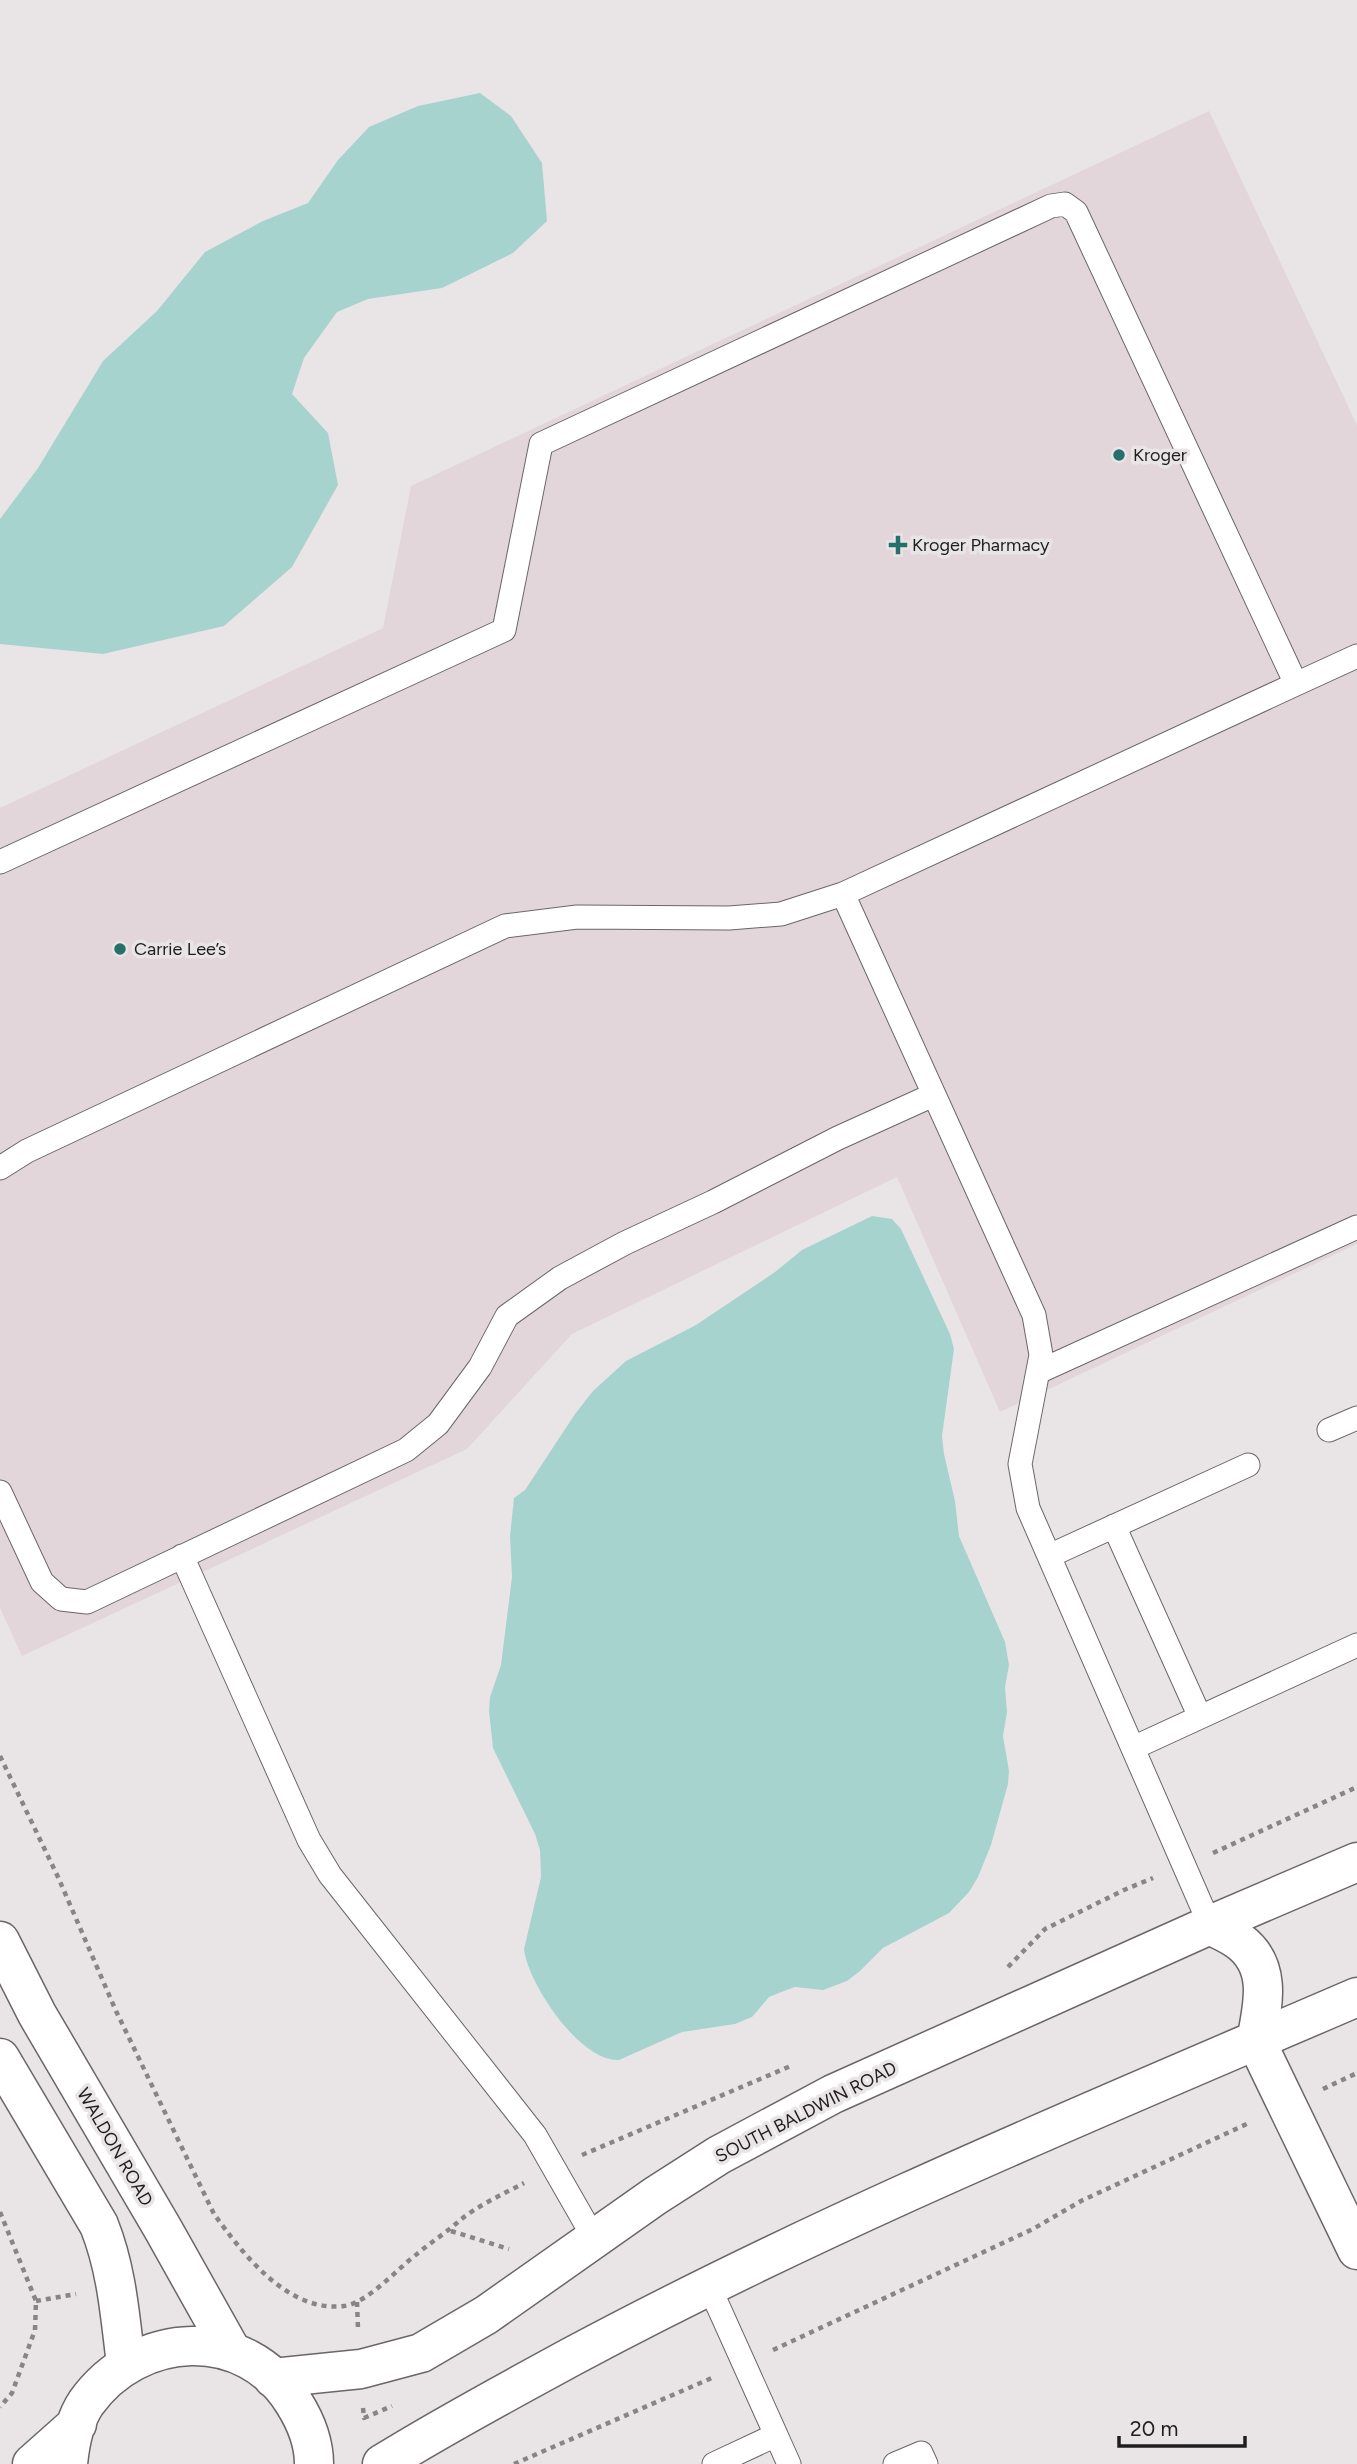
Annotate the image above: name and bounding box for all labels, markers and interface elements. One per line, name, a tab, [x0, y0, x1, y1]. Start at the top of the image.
place label: Kroger	[1133, 444, 1187, 466]
marker: Kroger	[1111, 447, 1127, 463]
place label: Kroger Pharmacy	[912, 534, 1050, 556]
marker: Kroger Pharmacy	[890, 537, 906, 553]
place label: Carrie Lee’s	[134, 938, 226, 960]
marker: Carrie Lee’s	[112, 941, 128, 957]
street label: SOUTH BALDWIN ROAD	[712, 2057, 900, 2167]
street label: WALDON ROAD	[72, 2084, 158, 2210]
scale bar	[1119, 2404, 1245, 2448]
text: 20 m	[1130, 2416, 1178, 2441]

